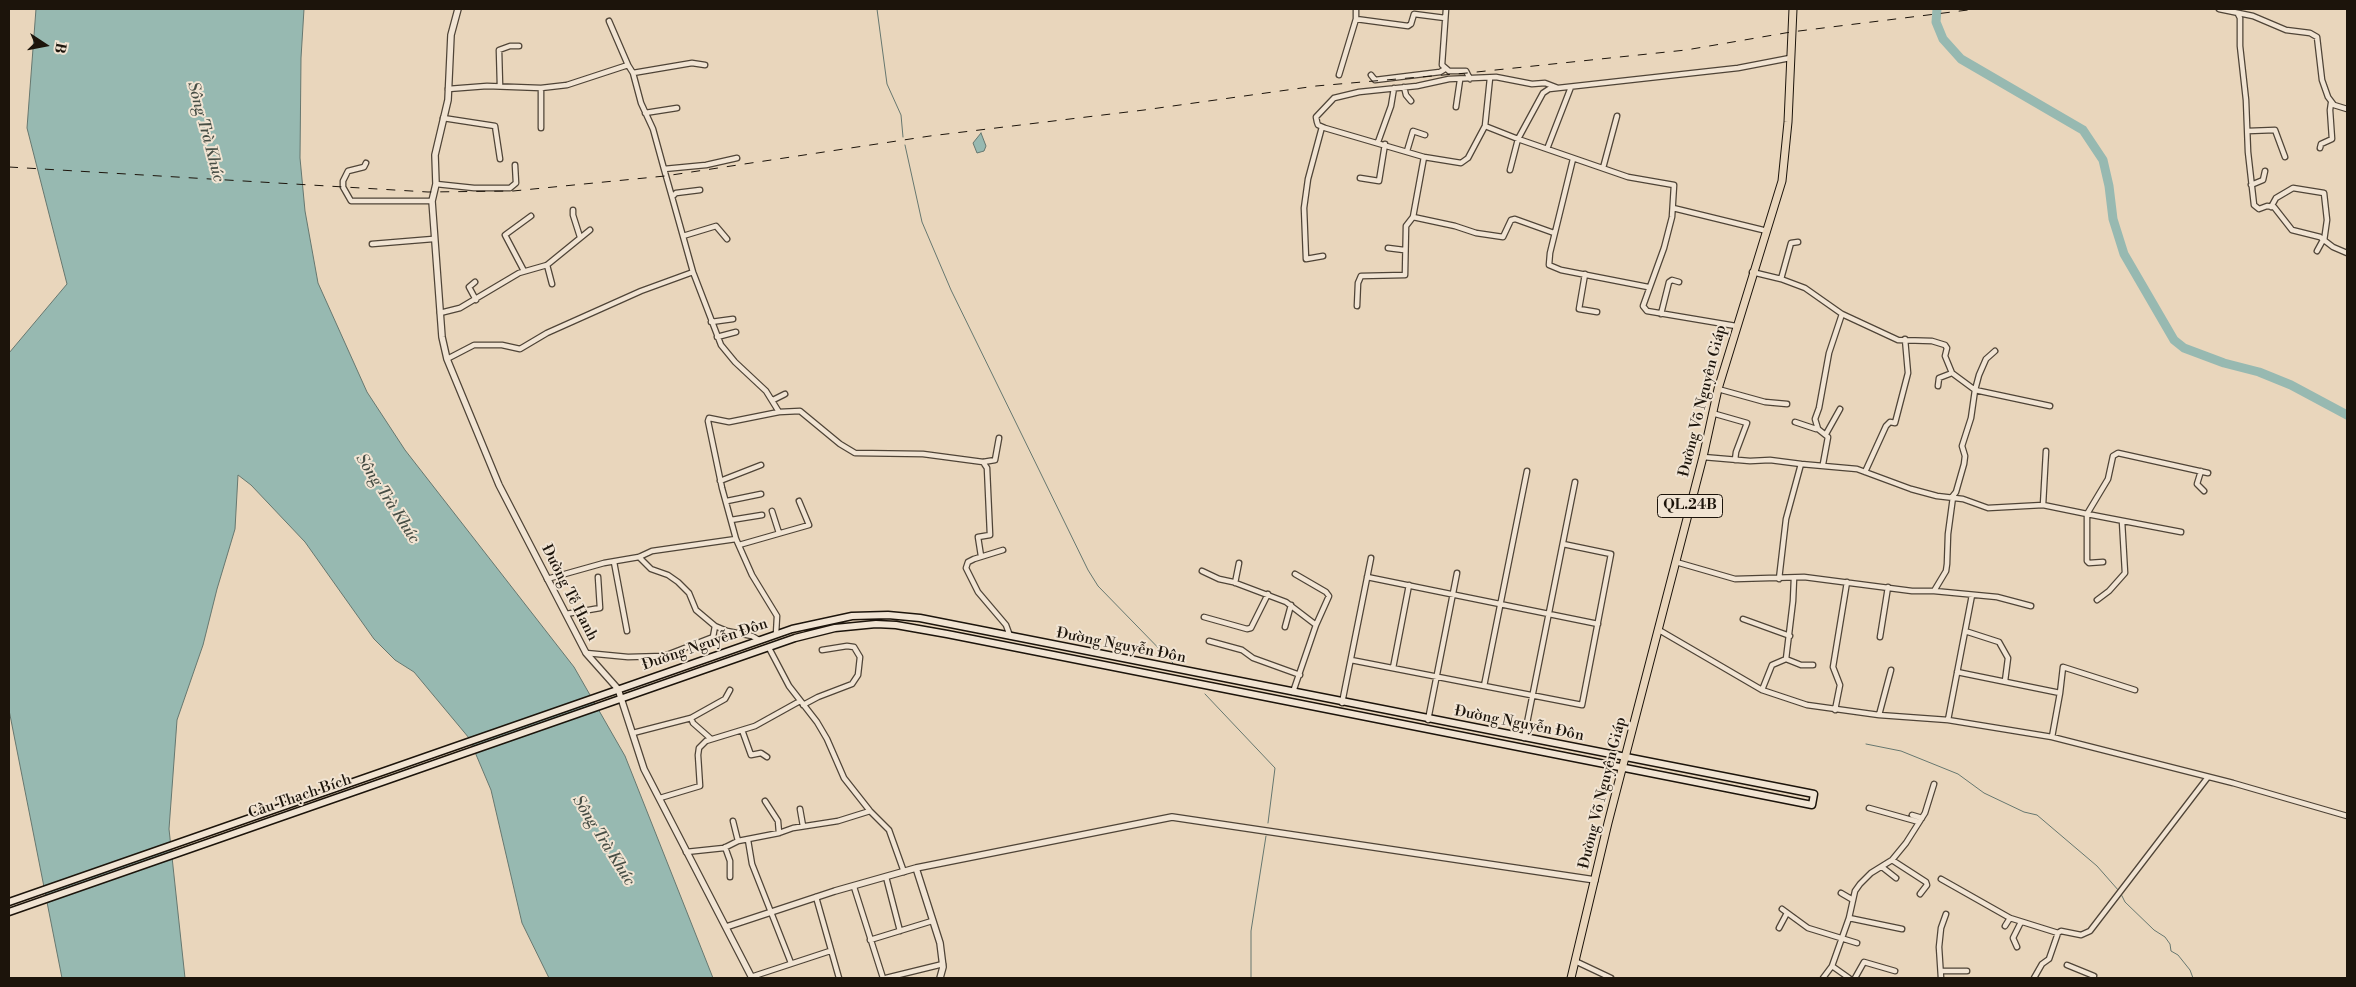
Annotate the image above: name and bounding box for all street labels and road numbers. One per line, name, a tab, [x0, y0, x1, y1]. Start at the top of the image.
street label: Đường Võ Nguyên Giáp	[1675, 323, 1731, 479]
road number: QL.24B	[1658, 494, 1722, 518]
street label: Đường Tế Hanh	[537, 542, 601, 644]
street label: Đường Nguyễn Đôn	[640, 615, 770, 675]
street label: Đường Nguyễn Đôn	[1055, 625, 1187, 667]
street label: Đường Nguyễn Đôn	[1453, 703, 1585, 745]
street label: Đường Võ Nguyên Giáp	[1575, 715, 1631, 871]
street label: Cầu Thạch Bích	[246, 771, 354, 823]

